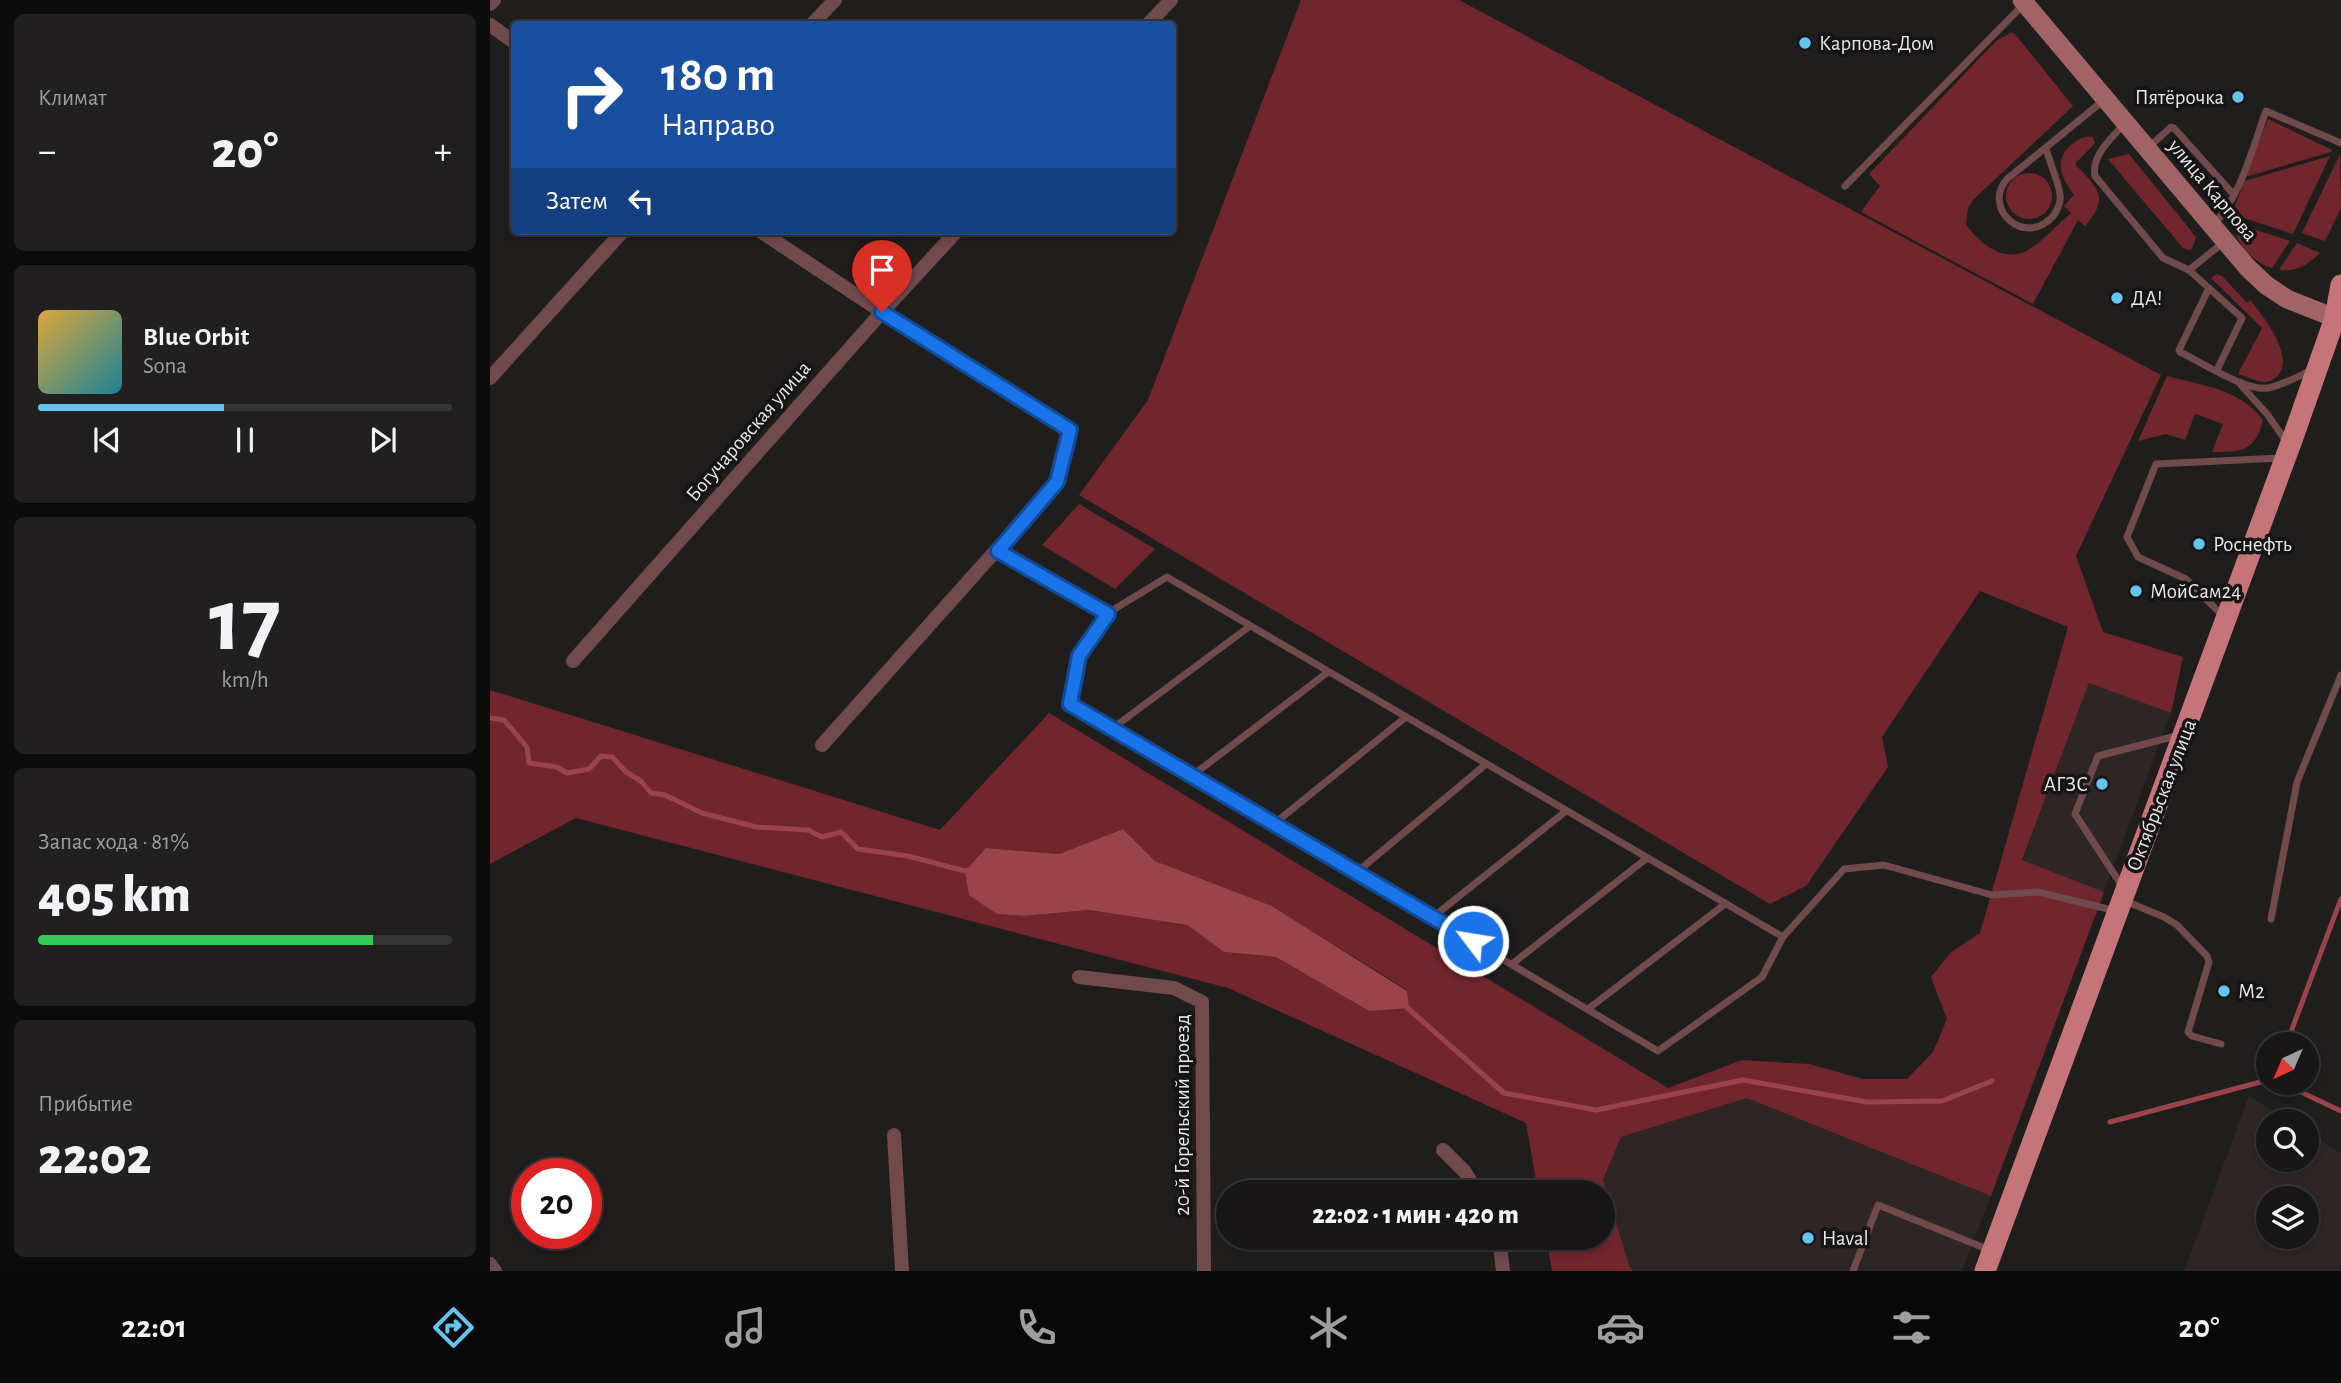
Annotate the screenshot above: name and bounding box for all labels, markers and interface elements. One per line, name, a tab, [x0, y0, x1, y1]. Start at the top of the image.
place label: Карпова-Дом	[1819, 33, 1934, 54]
marker: Карпова-Дом	[1797, 35, 1813, 51]
icon: right	[546, 49, 637, 140]
text: 180 m	[661, 51, 775, 100]
text: Климат	[38, 87, 107, 110]
place label: Пятёрочка	[2135, 87, 2224, 108]
marker: Пятёрочка	[2230, 89, 2246, 105]
text: Направо	[661, 109, 775, 141]
text: 20°	[211, 125, 279, 177]
text: −	[38, 133, 56, 171]
text: +	[434, 133, 452, 171]
street label: улица Карпова	[2164, 135, 2261, 246]
icon: left	[622, 182, 660, 220]
text: Затем	[546, 188, 608, 214]
pin	[852, 240, 912, 312]
icon: arrive	[863, 251, 901, 289]
place label: ДА!	[2131, 288, 2162, 309]
marker: ДА!	[2109, 290, 2125, 306]
text: Blue Orbit	[143, 324, 249, 350]
text: Sona	[143, 355, 187, 378]
street label: Богучаровская улица	[682, 357, 815, 505]
icon: previous	[88, 421, 126, 459]
icon: pause	[226, 421, 264, 459]
icon: next	[364, 421, 402, 459]
place label: Роснефть	[2213, 534, 2292, 555]
marker: Роснефть	[2191, 536, 2207, 552]
text: 17	[209, 576, 281, 667]
place label: МойСам24	[2150, 581, 2241, 602]
marker: МойСам24	[2128, 583, 2144, 599]
text: km/h	[221, 669, 269, 692]
street label: Октябрьская улица	[2123, 716, 2200, 874]
place label: АГЗС	[2044, 774, 2088, 795]
marker: АГЗС	[2094, 776, 2110, 792]
text: Запас хода · 81%	[38, 831, 189, 854]
text: 405 km	[38, 869, 191, 921]
position arrow	[1436, 904, 1510, 978]
place label: М2	[2238, 981, 2265, 1002]
marker: М2	[2216, 983, 2232, 999]
street label: 20-й Горельский проезд	[1172, 1014, 1193, 1216]
north arrow	[2256, 1032, 2319, 1096]
map controls	[2256, 1032, 2319, 1249]
text: Прибытие	[38, 1093, 133, 1116]
button: search	[2256, 1109, 2319, 1172]
text: 22:02	[38, 1131, 152, 1183]
speed limit sign: 20	[511, 1158, 602, 1249]
button: layers	[2256, 1186, 2319, 1249]
text: 22:02 · 1 мин · 420 m	[1312, 1202, 1519, 1228]
place label: Haval	[1822, 1228, 1869, 1249]
marker: Haval	[1800, 1230, 1816, 1246]
icon: directions	[429, 1303, 478, 1352]
icon: music	[721, 1303, 770, 1352]
icon: phone	[1012, 1303, 1061, 1352]
icon: climate	[1304, 1303, 1353, 1352]
icon: car	[1596, 1303, 1645, 1352]
icon: filters	[1887, 1303, 1936, 1352]
text: 22:01	[121, 1311, 187, 1343]
text: 20°	[2179, 1311, 2220, 1343]

